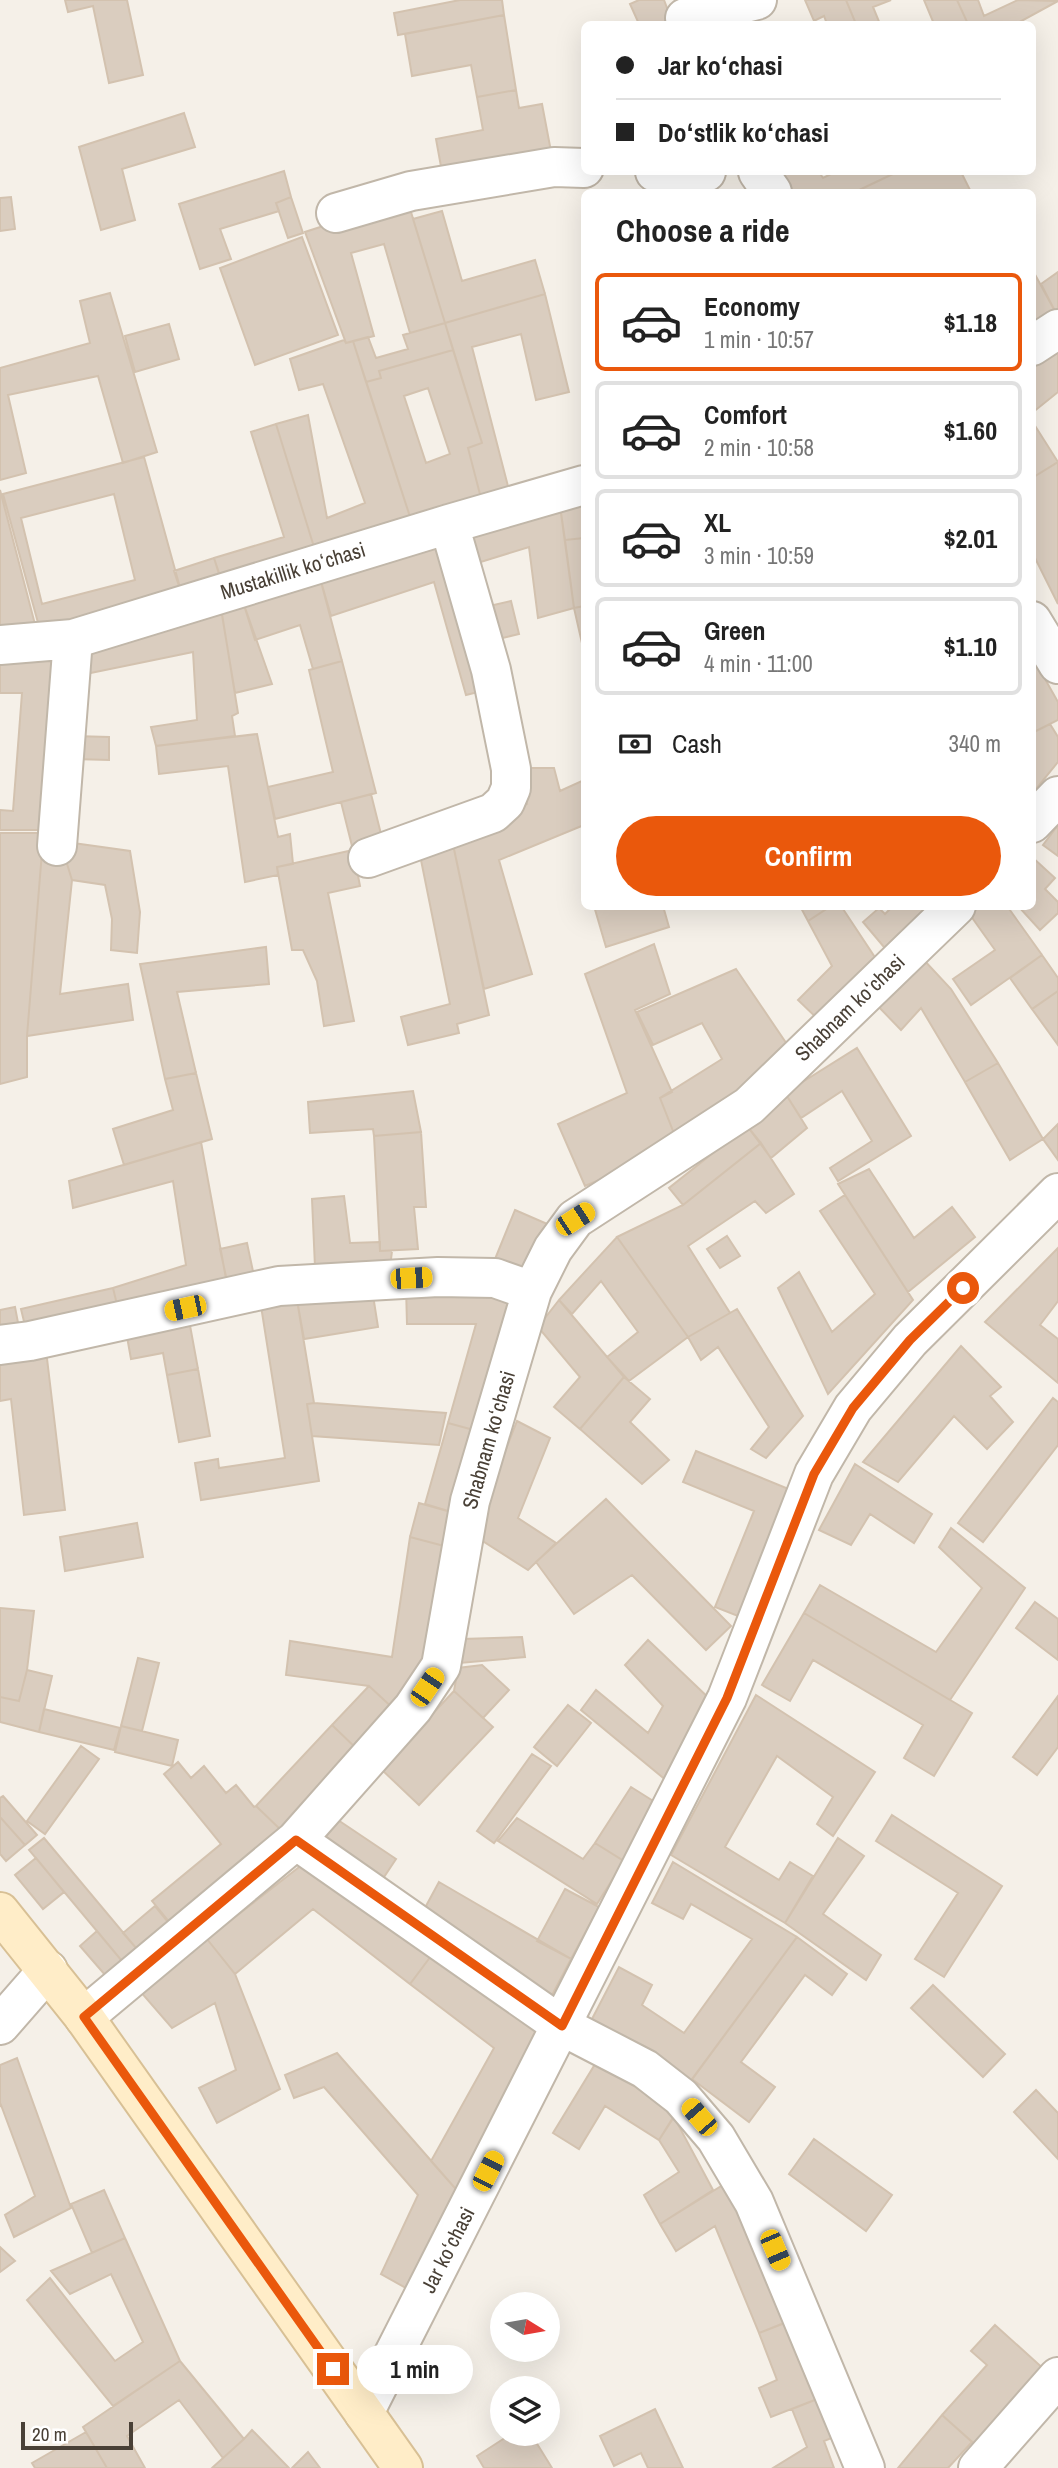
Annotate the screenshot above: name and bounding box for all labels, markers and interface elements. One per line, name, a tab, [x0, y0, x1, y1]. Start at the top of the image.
text: Jar koʻchasi	[658, 48, 783, 83]
text: Doʻstlik koʻchasi	[658, 115, 829, 150]
text: Choose a ride	[616, 209, 790, 252]
text: Economy	[704, 289, 800, 324]
icon: car	[620, 291, 683, 354]
text: $1.18	[944, 305, 997, 340]
text: 1 min · 10:57	[704, 324, 814, 355]
text: Comfort	[704, 397, 787, 432]
icon: car	[620, 399, 683, 462]
text: $1.60	[944, 413, 997, 448]
text: 2 min · 10:58	[704, 432, 814, 463]
text: XL	[704, 505, 731, 540]
icon: car	[620, 507, 683, 570]
text: $2.01	[944, 521, 997, 556]
street label: Mustakillik koʻchasi	[217, 535, 369, 606]
text: 3 min · 10:59	[704, 540, 814, 571]
text: Green	[704, 613, 766, 648]
icon: car	[620, 615, 683, 678]
text: $1.10	[944, 629, 997, 664]
text: 4 min · 11:00	[704, 648, 813, 679]
icon: cash	[616, 725, 654, 763]
text: Cash	[672, 726, 722, 761]
text: 340 m	[949, 728, 1001, 759]
button: Confirm	[616, 816, 1001, 896]
street label: Shabnam koʻchasi	[788, 948, 911, 1068]
car	[552, 1199, 599, 1239]
car	[390, 1266, 433, 1290]
route start	[947, 1272, 979, 1304]
car	[163, 1293, 208, 1323]
street label: Shabnam koʻchasi	[455, 1367, 522, 1512]
car	[407, 1664, 448, 1710]
car	[678, 2094, 721, 2140]
car	[470, 2148, 507, 2194]
street label: Jar koʻchasi	[414, 2202, 482, 2298]
car	[758, 2227, 793, 2273]
north arrow	[490, 2292, 560, 2362]
map controls	[490, 2292, 560, 2446]
callout: 1 min	[358, 2344, 473, 2394]
route end	[317, 2353, 349, 2385]
text: 1 min	[390, 2354, 440, 2385]
button: layers	[490, 2376, 560, 2446]
scale bar	[21, 2419, 133, 2451]
text: 20 m	[32, 2421, 67, 2447]

